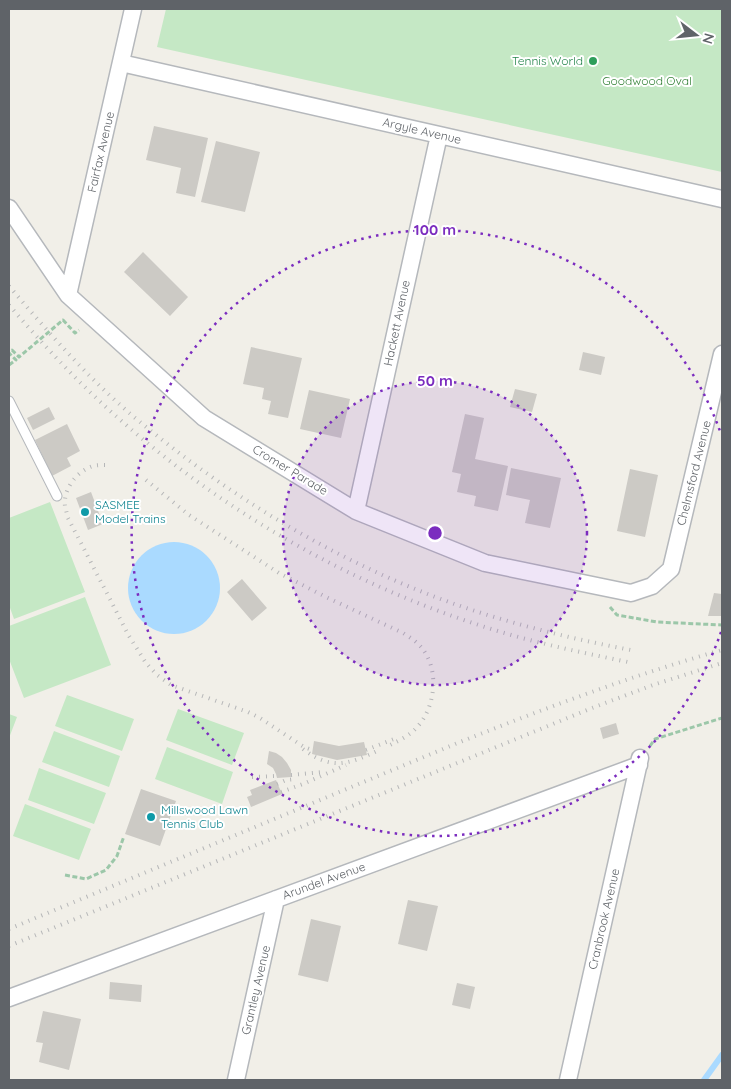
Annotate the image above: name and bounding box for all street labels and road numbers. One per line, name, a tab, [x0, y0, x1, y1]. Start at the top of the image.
street label: Fairfax Avenue	[84, 110, 117, 194]
street label: Argyle Avenue	[381, 114, 463, 147]
street label: Hackett Avenue	[380, 278, 413, 367]
street label: Chelmsford Avenue	[673, 419, 714, 527]
street label: Cromer Parade	[250, 441, 331, 498]
street label: Arundel Avenue	[280, 858, 368, 903]
street label: Cranbrook Avenue	[585, 867, 622, 971]
street label: Grantley Avenue	[238, 943, 273, 1036]

